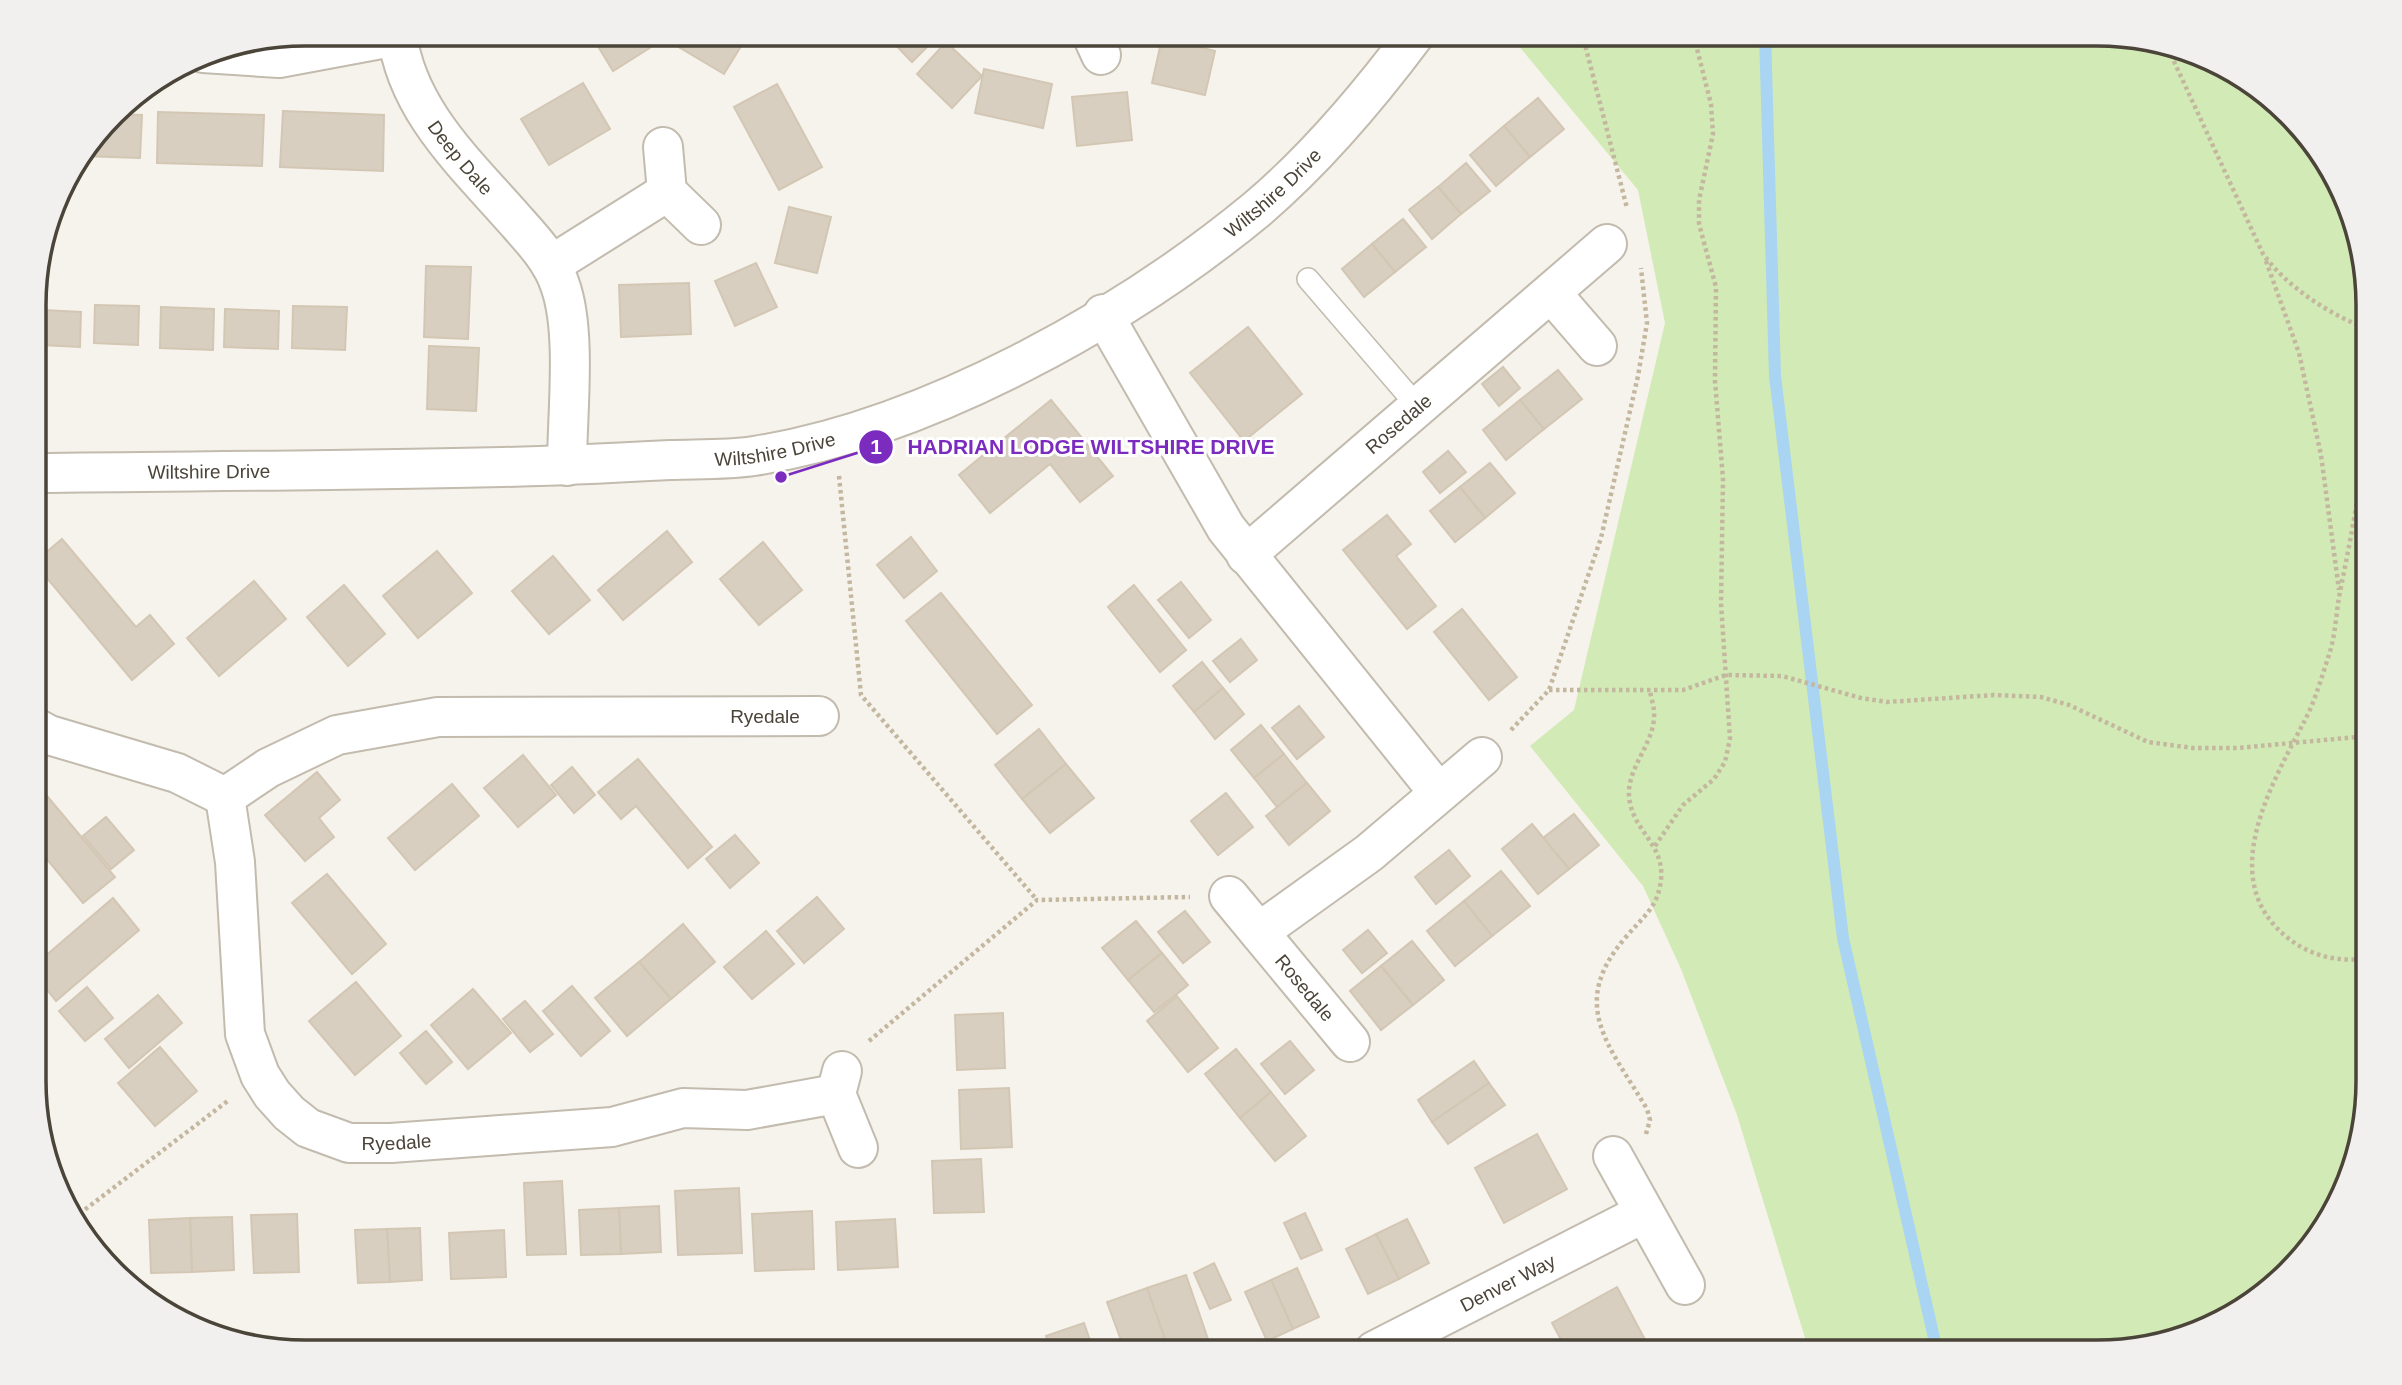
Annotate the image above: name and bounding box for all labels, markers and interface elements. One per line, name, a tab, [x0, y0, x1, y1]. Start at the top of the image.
street label: Deep Dale	[424, 116, 497, 199]
street label: Wiltshire Drive	[1220, 144, 1325, 241]
street label: Rosedale	[1361, 390, 1436, 458]
callout: HADRIAN LODGE WILTSHIRE DRIVE	[859, 426, 1289, 468]
street label: Wiltshire Drive	[714, 428, 838, 470]
text: 1	[870, 435, 882, 458]
text: HADRIAN LODGE WILTSHIRE DRIVE	[907, 435, 1275, 458]
street label: Wiltshire Drive	[148, 460, 270, 482]
street label: Ryedale	[730, 706, 800, 727]
street label: Rosedale	[1271, 950, 1339, 1025]
street label: Ryedale	[362, 1130, 432, 1154]
street label: Denver Way	[1457, 1250, 1559, 1316]

